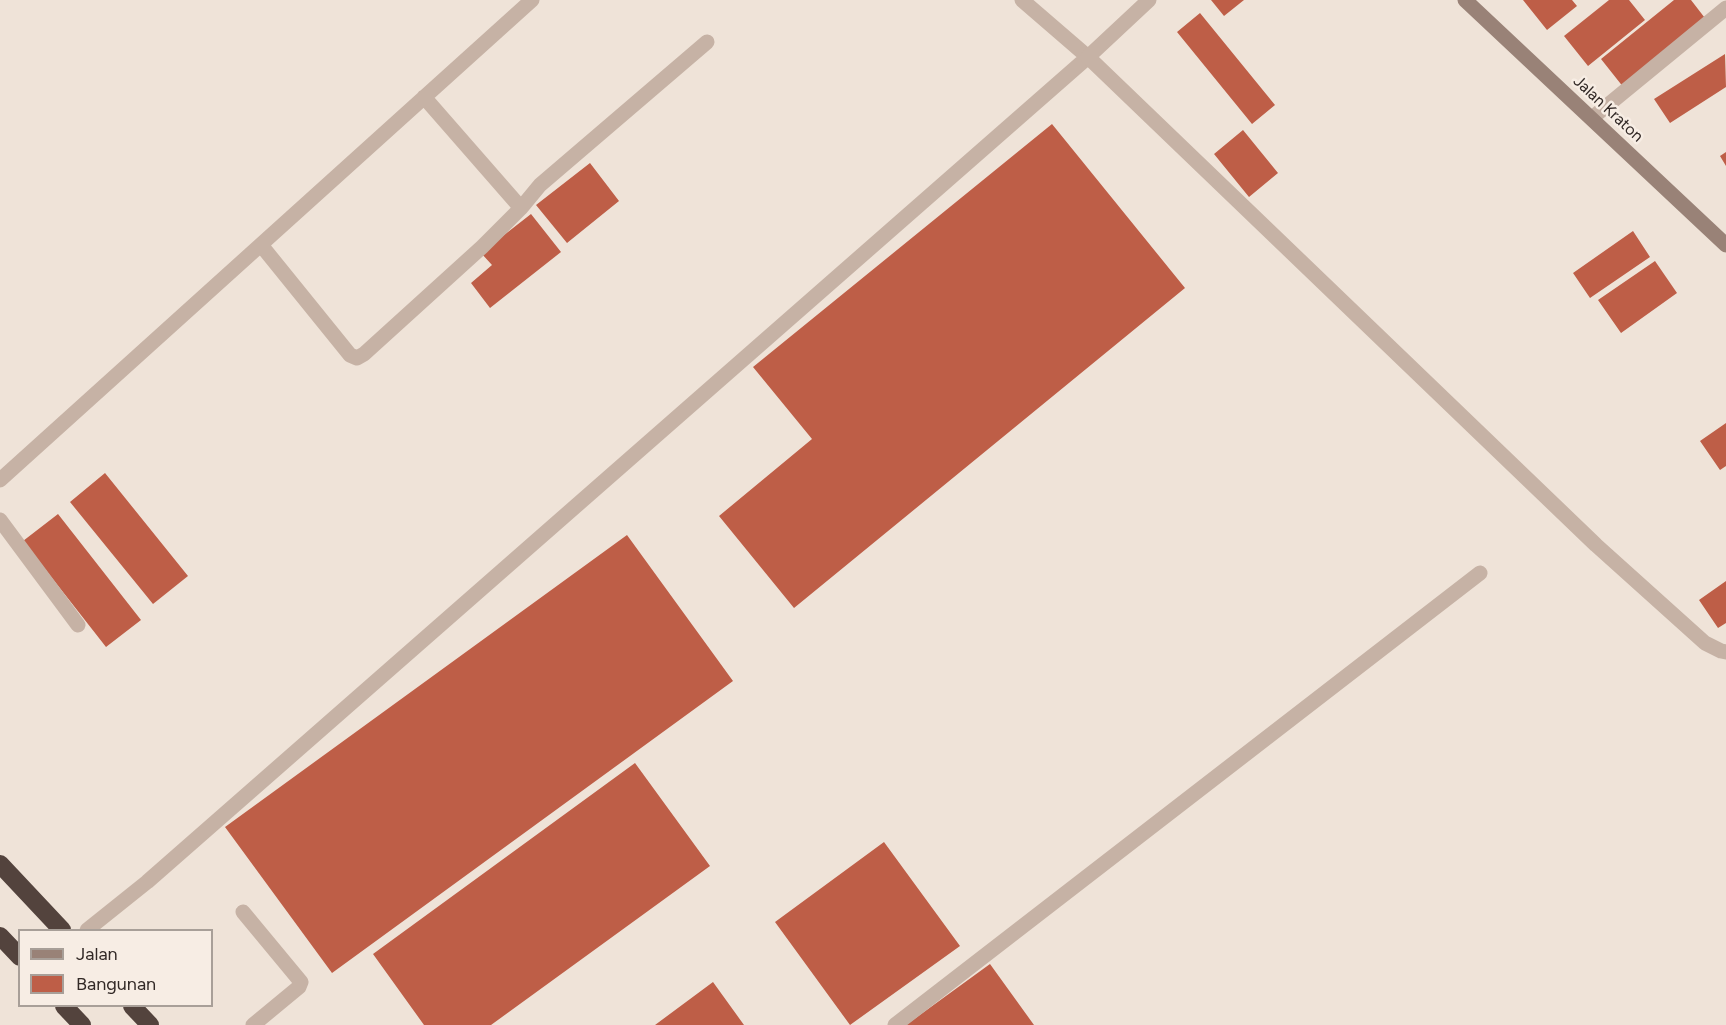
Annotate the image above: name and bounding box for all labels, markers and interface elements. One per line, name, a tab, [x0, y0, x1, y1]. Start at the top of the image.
street label: Jalan Kraton	[1569, 72, 1647, 146]
legend	[18, 929, 213, 1007]
text: Jalan	[76, 943, 118, 965]
text: Bangunan	[76, 973, 156, 995]

